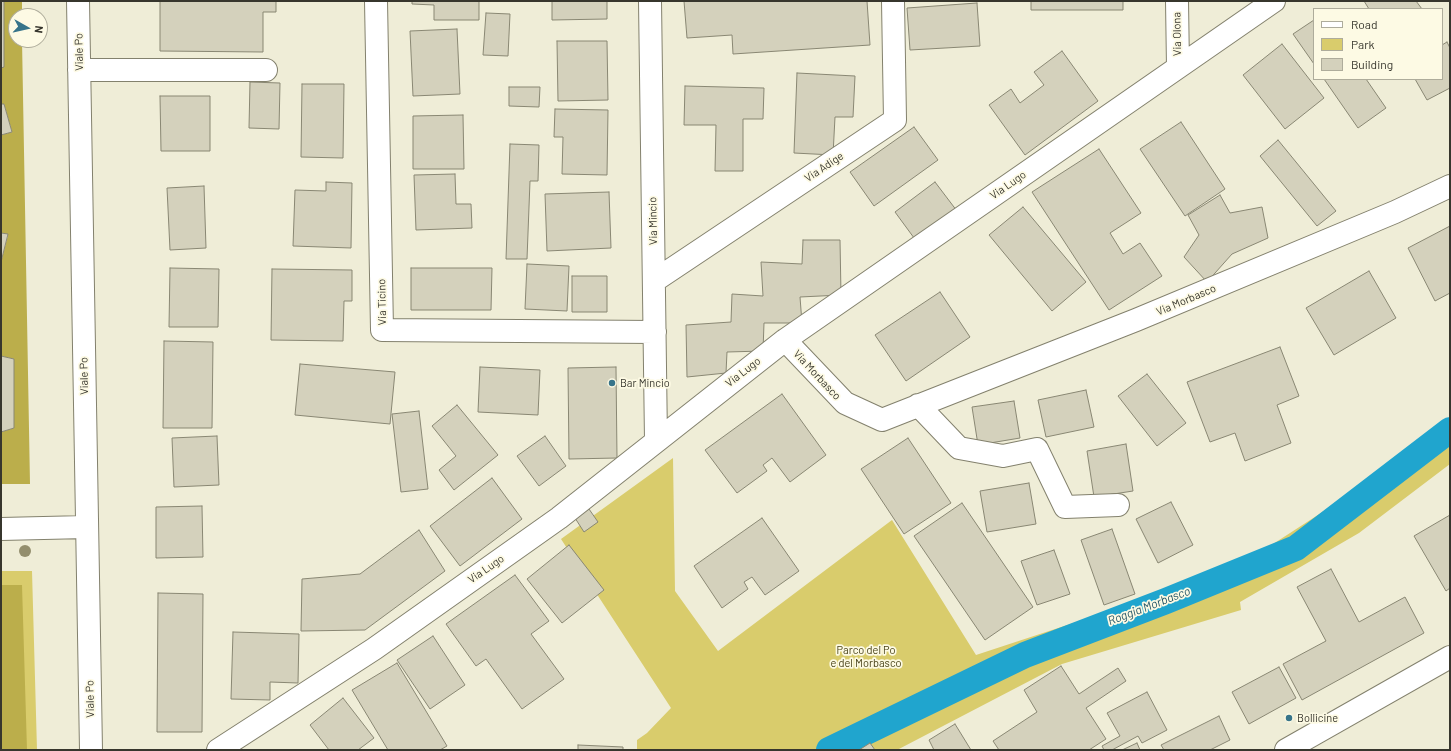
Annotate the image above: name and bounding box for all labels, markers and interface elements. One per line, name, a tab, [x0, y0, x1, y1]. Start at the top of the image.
north arrow	[8, 8, 48, 48]
legend	[1313, 8, 1443, 80]
street label: Via Olona	[1170, 12, 1184, 56]
text: Road	[1351, 17, 1378, 31]
text: N	[32, 25, 46, 34]
street label: Viale Po	[72, 33, 86, 71]
text: Park	[1351, 37, 1375, 51]
text: Building	[1351, 57, 1393, 71]
street label: Via Adige	[802, 149, 846, 185]
street label: Via Lugo	[987, 168, 1029, 202]
street label: Via Mincio	[646, 197, 660, 245]
street label: Via Ticino	[375, 279, 389, 325]
street label: Via Morbasco	[1154, 282, 1218, 318]
street label: Via Morbasco	[790, 347, 844, 403]
street label: Via Lugo	[723, 354, 763, 390]
street label: Viale Po	[77, 357, 91, 395]
place label: Bar Mincio	[620, 376, 670, 390]
marker: Bar Mincio	[607, 378, 617, 388]
street label: Via Lugo	[465, 552, 507, 586]
water label: Roggia Morbasco	[1106, 584, 1192, 628]
park label: Parco del Po e del Morbasco	[830, 643, 902, 669]
street label: Viale Po	[83, 680, 97, 718]
place label: Bollicine	[1297, 711, 1338, 725]
marker: Bollicine	[1284, 713, 1294, 723]

